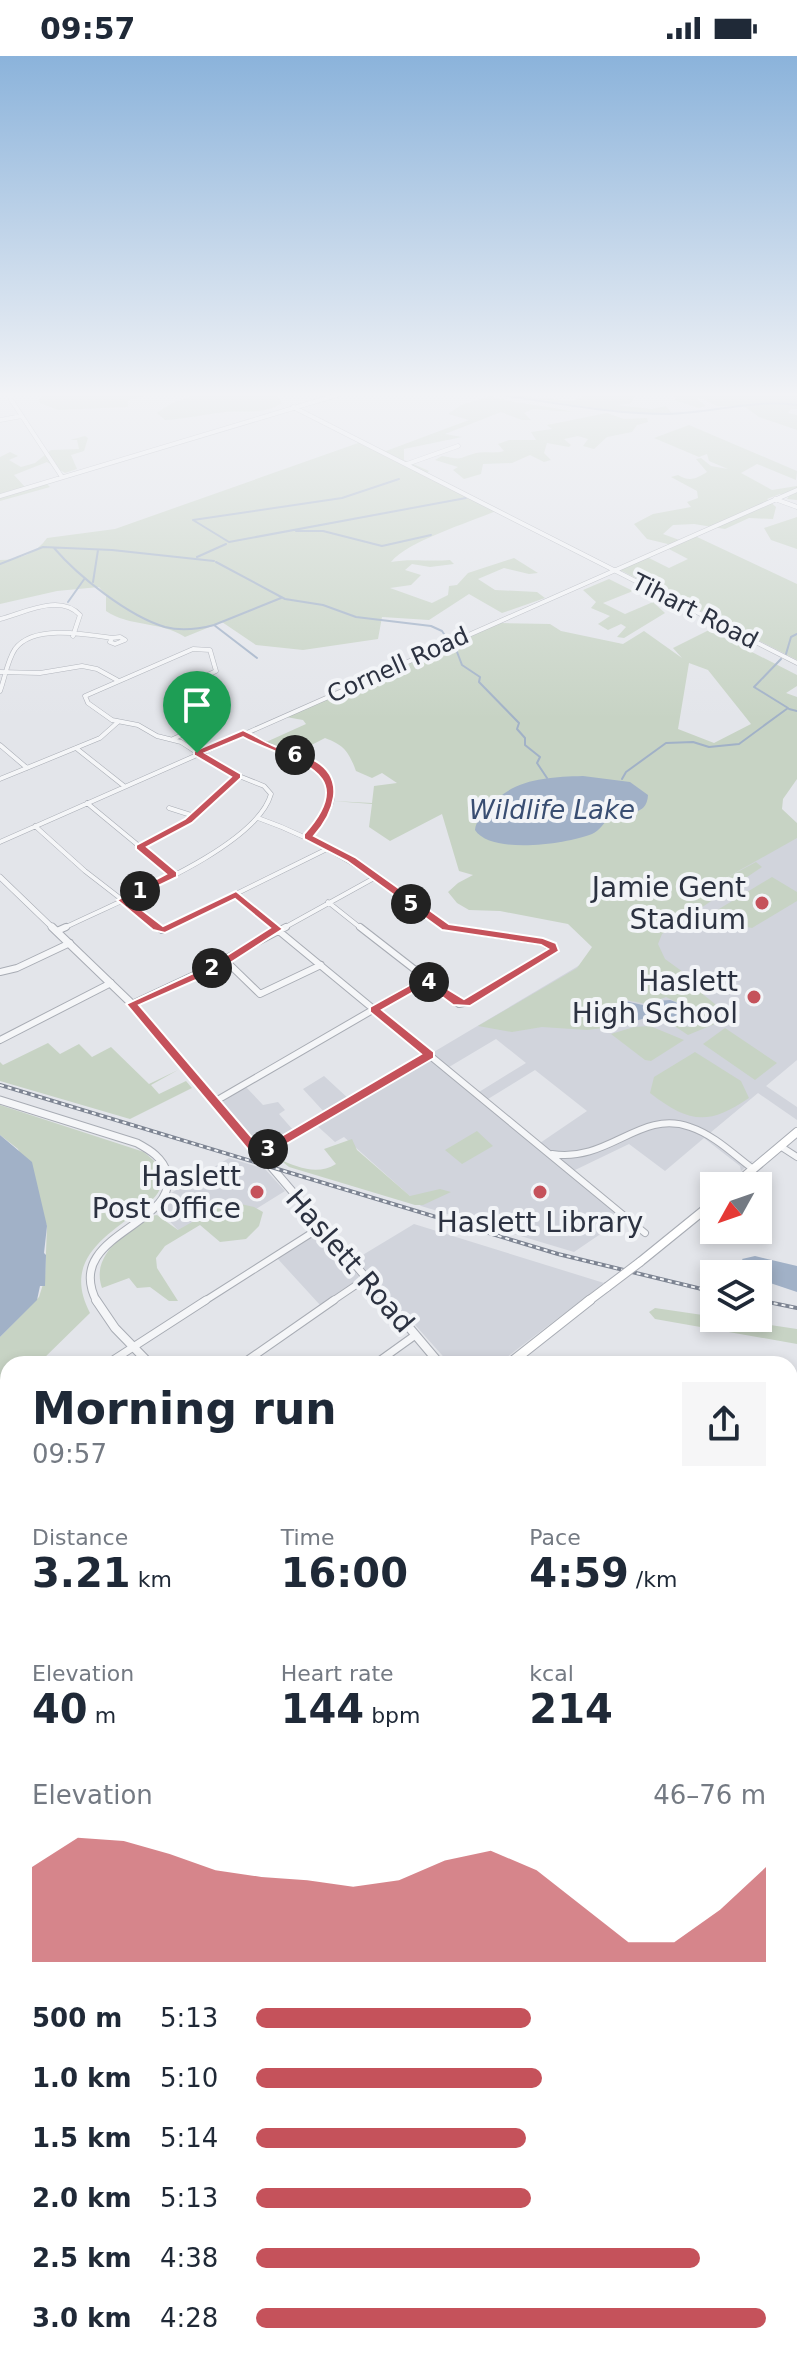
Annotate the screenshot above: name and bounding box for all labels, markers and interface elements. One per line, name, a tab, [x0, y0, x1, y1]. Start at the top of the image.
text: 09:57	[40, 11, 136, 46]
street label: Tihart Road	[626, 567, 763, 655]
street label: Cornell Road	[323, 621, 473, 709]
pin	[163, 671, 231, 753]
icon: arrive	[175, 683, 219, 727]
pin: 6	[275, 735, 315, 775]
text: 6	[287, 742, 303, 767]
water label: Wildlife Lake	[469, 795, 635, 825]
pin: 1	[120, 871, 160, 911]
place label: Jamie Gent Stadium	[590, 871, 746, 936]
text: 1	[132, 878, 148, 903]
pin: 5	[391, 884, 431, 924]
text: 5	[403, 891, 419, 916]
marker: Jamie Gent Stadium	[753, 894, 771, 912]
pin: 2	[192, 948, 232, 988]
text: 2	[204, 955, 220, 980]
pin: 4	[409, 962, 449, 1002]
place label: Haslett High School	[572, 965, 738, 1030]
text: 4	[421, 969, 437, 994]
marker: Haslett High School	[745, 988, 763, 1006]
pin: 3	[248, 1129, 288, 1169]
text: 3	[260, 1136, 276, 1161]
place label: Haslett Post Office	[92, 1160, 241, 1225]
north arrow	[700, 1172, 772, 1244]
map controls	[700, 1172, 772, 1332]
marker: Haslett Post Office	[248, 1183, 266, 1201]
street label: Haslett Road	[279, 1183, 421, 1339]
marker: Haslett Library	[531, 1183, 549, 1201]
place label: Haslett Library	[437, 1206, 643, 1239]
button: layers	[700, 1260, 772, 1332]
button: share	[682, 1382, 766, 1466]
text: Morning run	[32, 1383, 337, 1434]
text: 09:57	[32, 1439, 107, 1469]
text: Distance	[32, 1525, 128, 1550]
text: Time	[281, 1525, 335, 1550]
text: Pace	[529, 1525, 581, 1550]
text: 3.21	[32, 1550, 131, 1596]
text: 16:00	[281, 1550, 408, 1596]
text: 4:59	[529, 1550, 629, 1596]
text: km	[131, 1567, 172, 1592]
text: /km	[629, 1567, 677, 1592]
text: Elevation	[32, 1661, 134, 1686]
text: Heart rate	[281, 1661, 394, 1686]
text: kcal	[529, 1661, 574, 1686]
text: 40	[32, 1686, 88, 1732]
text: 144	[281, 1686, 364, 1732]
text: 214	[529, 1686, 613, 1732]
text: m	[88, 1703, 116, 1728]
text: bpm	[364, 1703, 421, 1728]
text: Elevation	[32, 1780, 153, 1810]
text: 46–76 m	[653, 1780, 766, 1810]
text: 500 m	[32, 2003, 122, 2033]
text: 5:13	[160, 2003, 218, 2033]
text: 1.0 km	[32, 2063, 132, 2093]
text: 5:10	[160, 2063, 218, 2093]
text: 1.5 km	[32, 2123, 132, 2153]
text: 5:14	[160, 2123, 218, 2153]
text: 2.0 km	[32, 2183, 132, 2213]
text: 5:13	[160, 2183, 218, 2213]
text: 2.5 km	[32, 2243, 132, 2273]
text: 4:38	[160, 2243, 218, 2273]
text: 3.0 km	[32, 2303, 132, 2333]
text: 4:28	[160, 2303, 218, 2333]

